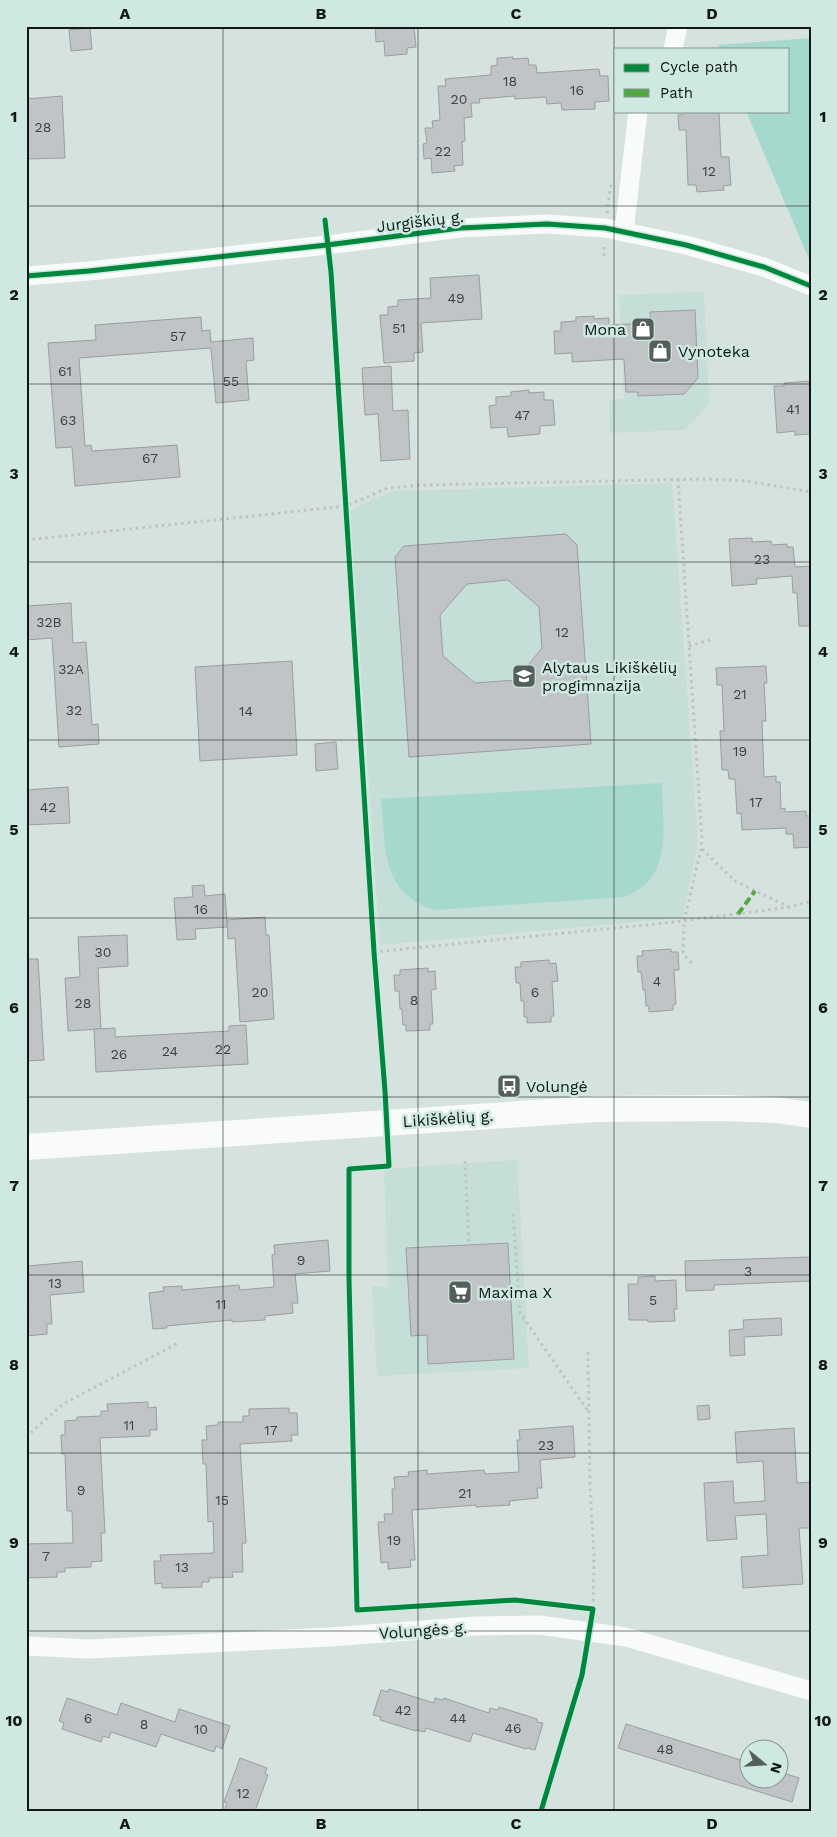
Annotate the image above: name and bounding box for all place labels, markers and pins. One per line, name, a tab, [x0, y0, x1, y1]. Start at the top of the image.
shop icon: Mona	[630, 316, 656, 342]
place label: Mona	[584, 320, 626, 339]
shop icon: Vynoteka	[647, 338, 673, 364]
place label: Vynoteka	[678, 342, 750, 361]
place label: Alytaus Likiškėlių progimnazija	[542, 658, 677, 695]
school or university icon: Alytaus Likiškėlių progimnazija	[511, 663, 537, 689]
bus stop icon: Volungė	[496, 1073, 522, 1099]
place label: Volungė	[526, 1077, 588, 1096]
supermarket icon: Maxima X	[447, 1279, 473, 1305]
place label: Maxima X	[478, 1283, 553, 1302]

